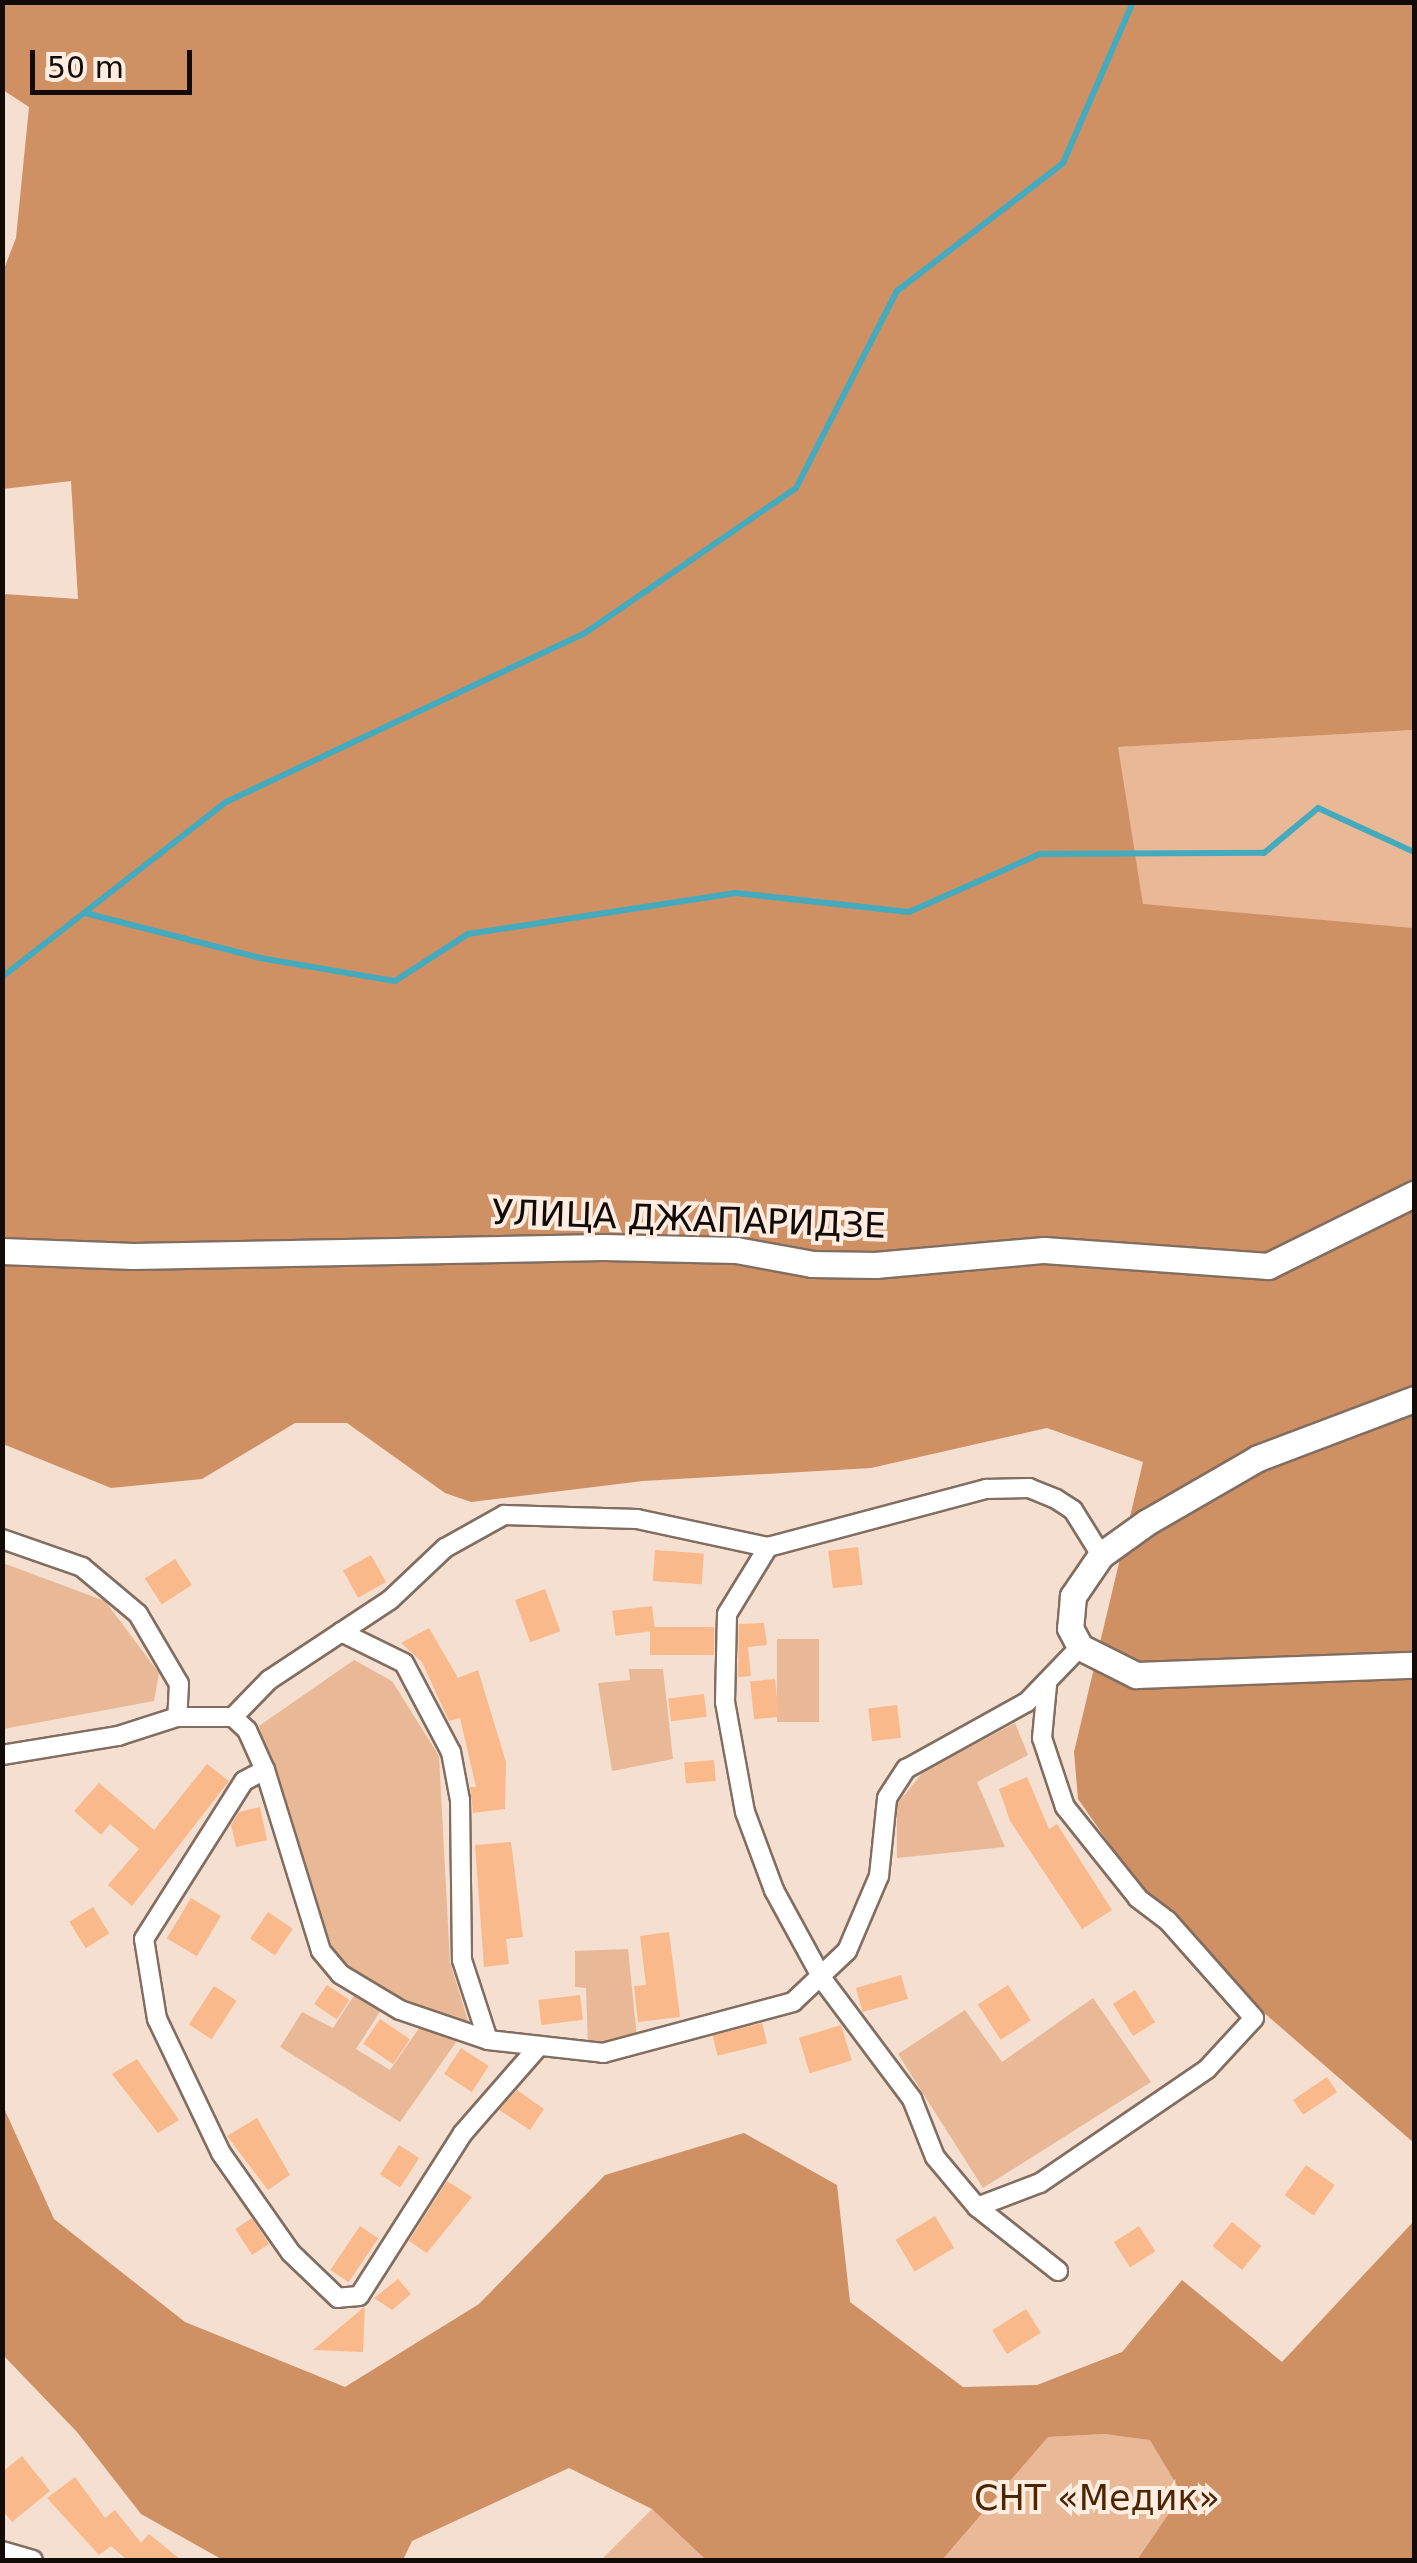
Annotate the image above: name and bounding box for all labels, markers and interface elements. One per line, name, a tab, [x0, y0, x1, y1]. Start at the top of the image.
scale bar	[35, 30, 198, 92]
text: 50 m	[47, 50, 124, 85]
street label: УЛИЦА ДЖАПАРИДЗЕ	[491, 1191, 887, 1247]
park label: СНТ «Медик»	[974, 2477, 1220, 2519]

